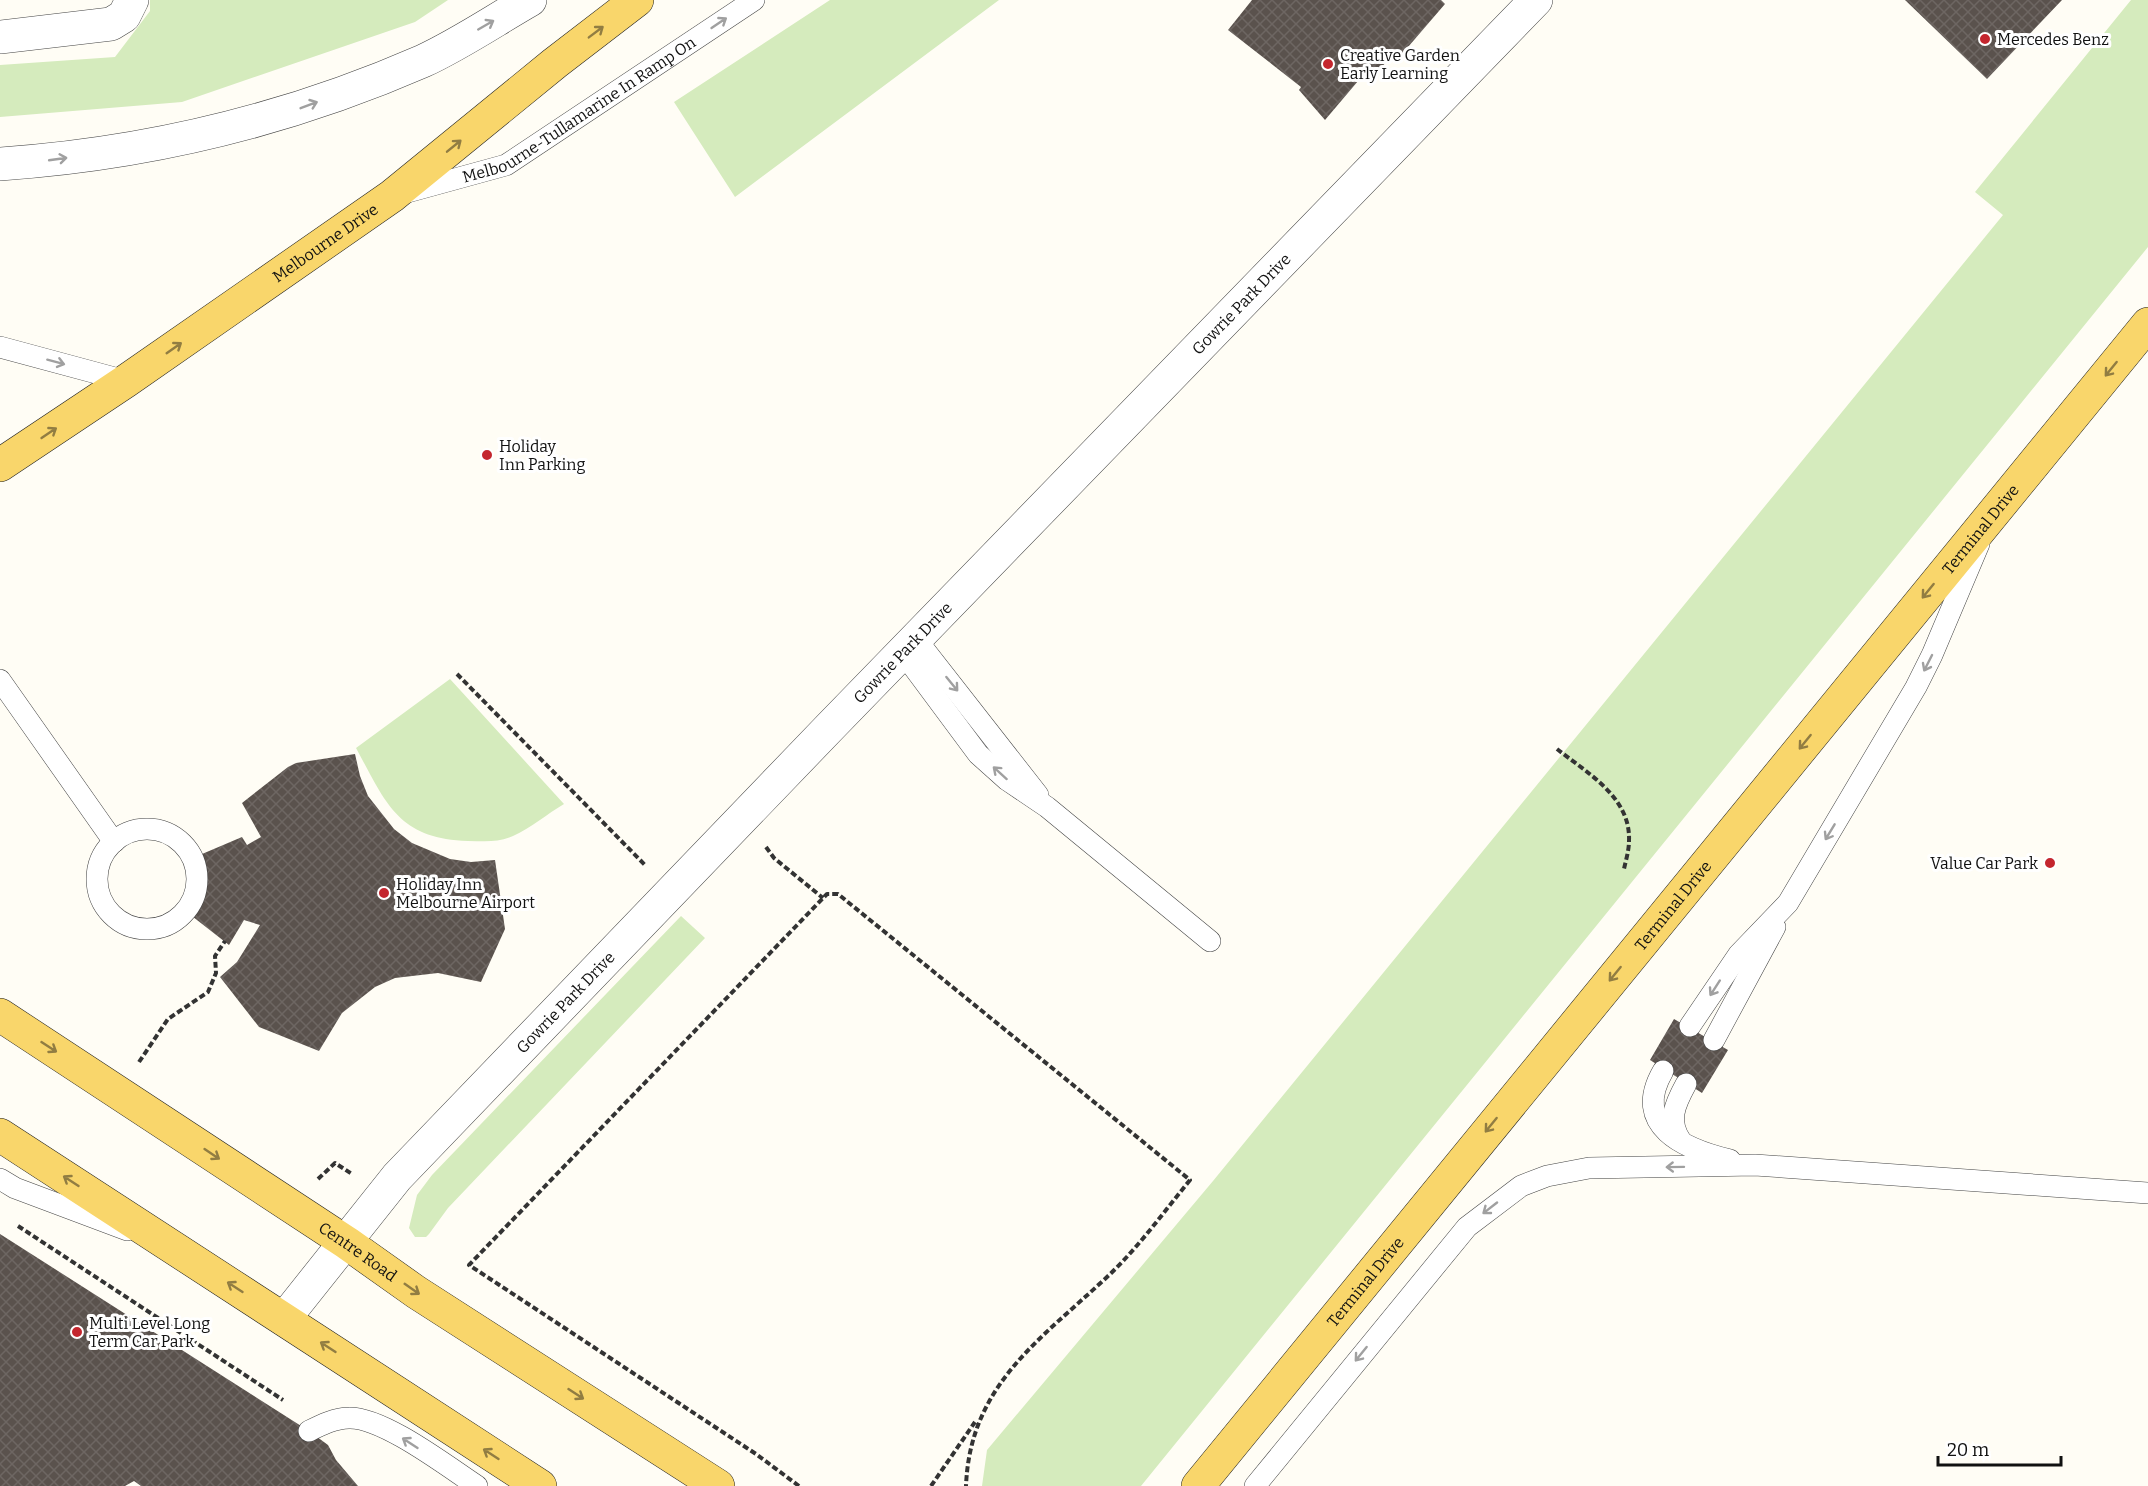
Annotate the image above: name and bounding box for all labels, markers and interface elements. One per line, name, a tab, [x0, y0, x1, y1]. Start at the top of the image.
one-way arrow	[710, 17, 727, 29]
one-way arrow	[477, 19, 494, 31]
one-way arrow	[588, 25, 604, 38]
place label: Mercedes Benz	[1997, 30, 2109, 49]
marker: Mercedes Benz	[1978, 32, 1992, 46]
street label: Melbourne-Tullamarine In Ramp On	[460, 33, 699, 187]
place label: Creative Garden Early Learning	[1340, 46, 1460, 83]
marker: Creative Garden Early Learning	[1321, 57, 1335, 71]
one-way arrow	[299, 99, 318, 110]
one-way arrow	[446, 139, 462, 152]
one-way arrow	[48, 153, 68, 164]
street label: Melbourne Drive	[269, 200, 382, 286]
street label: Gowrie Park Drive	[1188, 250, 1295, 359]
one-way arrow	[166, 342, 182, 354]
one-way arrow	[47, 357, 66, 368]
one-way arrow	[2104, 361, 2117, 377]
one-way arrow	[40, 427, 56, 439]
place label: Holiday Inn Parking	[499, 437, 585, 474]
marker: Holiday Inn Parking	[480, 448, 494, 462]
street label: Terminal Drive	[1938, 481, 2023, 578]
one-way arrow	[1922, 583, 1935, 599]
street label: Gowrie Park Drive	[850, 598, 956, 707]
one-way arrow	[1922, 654, 1933, 672]
one-way arrow	[946, 676, 959, 692]
one-way arrow	[1798, 734, 1812, 749]
one-way arrow	[992, 766, 1007, 780]
one-way arrow	[1824, 823, 1836, 840]
place label: Value Car Park	[1930, 854, 2038, 873]
marker: Value Car Park	[2043, 856, 2057, 870]
street label: Terminal Drive	[1631, 857, 1715, 954]
place label: Holiday Inn Melbourne Airport	[396, 875, 535, 912]
marker: Holiday Inn Melbourne Airport	[377, 886, 391, 900]
street label: Gowrie Park Drive	[512, 948, 619, 1057]
one-way arrow	[1608, 966, 1622, 981]
one-way arrow	[1709, 979, 1721, 996]
one-way arrow	[40, 1041, 57, 1053]
one-way arrow	[1485, 1117, 1498, 1133]
one-way arrow	[203, 1148, 220, 1160]
one-way arrow	[1666, 1161, 1686, 1173]
one-way arrow	[63, 1174, 80, 1186]
one-way arrow	[1482, 1201, 1498, 1214]
street label: Centre Road	[315, 1218, 401, 1286]
street label: Terminal Drive	[1323, 1233, 1408, 1331]
one-way arrow	[226, 1280, 243, 1293]
one-way arrow	[403, 1283, 419, 1295]
place label: Multi Level Long Term Car Park	[89, 1314, 210, 1351]
marker: Multi Level Long Term Car Park	[70, 1325, 84, 1339]
one-way arrow	[320, 1341, 336, 1353]
one-way arrow	[1355, 1346, 1368, 1362]
one-way arrow	[567, 1388, 584, 1401]
scale bar	[1938, 1429, 2061, 1467]
one-way arrow	[402, 1437, 419, 1449]
text: 20 m	[1947, 1439, 1989, 1461]
one-way arrow	[483, 1448, 500, 1460]

